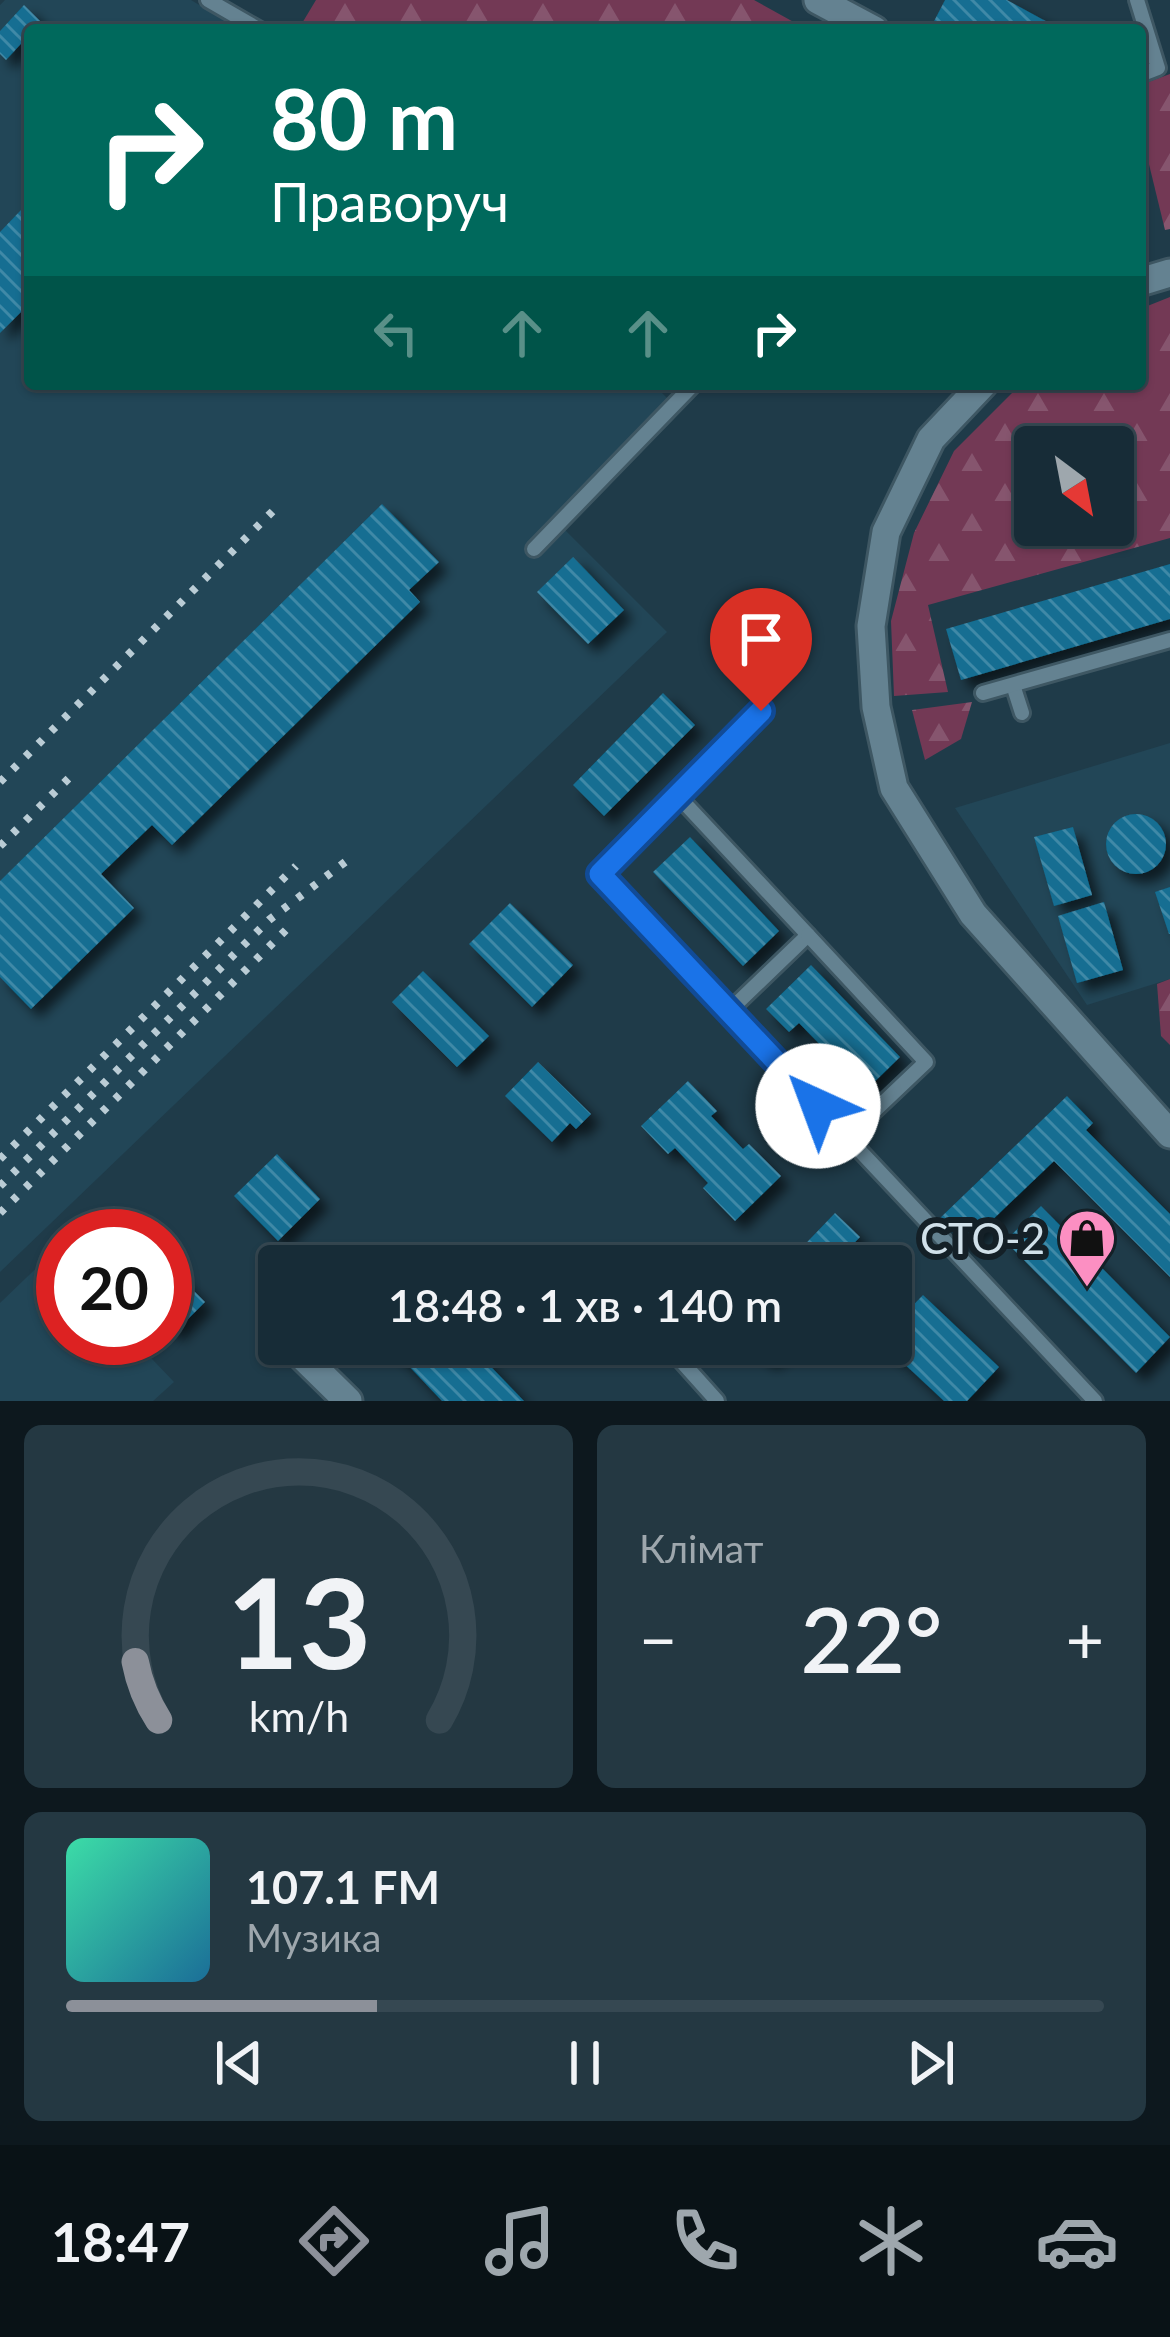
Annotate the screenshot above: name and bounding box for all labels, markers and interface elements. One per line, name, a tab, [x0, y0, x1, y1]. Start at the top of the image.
text: 80 m	[270, 67, 458, 168]
icon: right	[72, 72, 228, 228]
text: Праворуч	[270, 169, 509, 234]
icon: left	[363, 300, 429, 366]
icon: ahead	[489, 300, 555, 366]
icon: ahead	[615, 300, 681, 366]
icon: right	[741, 300, 807, 366]
north arrow	[1014, 426, 1134, 546]
map controls	[1014, 426, 1134, 546]
pin	[710, 588, 812, 711]
icon: arrive	[728, 606, 794, 672]
position arrow	[755, 1043, 881, 1169]
shop icon: СТО-2	[1056, 1207, 1118, 1289]
speed limit sign: 20	[36, 1209, 192, 1365]
place label: СТО-2	[920, 1213, 1045, 1263]
text: 18:48 · 1 хв · 140 m	[388, 1278, 782, 1332]
text: Клімат	[639, 1525, 763, 1571]
text: 13	[226, 1546, 371, 1696]
text: 22°	[801, 1584, 942, 1692]
text: −	[639, 1599, 677, 1678]
text: +	[1066, 1599, 1104, 1678]
text: km/h	[248, 1689, 349, 1740]
text: 107.1 FM	[246, 1860, 440, 1914]
text: Музика	[246, 1914, 381, 1960]
icon: previous	[206, 2030, 272, 2096]
icon: pause	[552, 2030, 618, 2096]
icon: next	[898, 2030, 964, 2096]
icon: directions	[292, 2199, 376, 2283]
icon: music	[478, 2199, 562, 2283]
icon: phone	[663, 2199, 747, 2283]
icon: climate	[849, 2199, 933, 2283]
icon: car	[1035, 2199, 1119, 2283]
text: 18:47	[51, 2209, 190, 2274]

